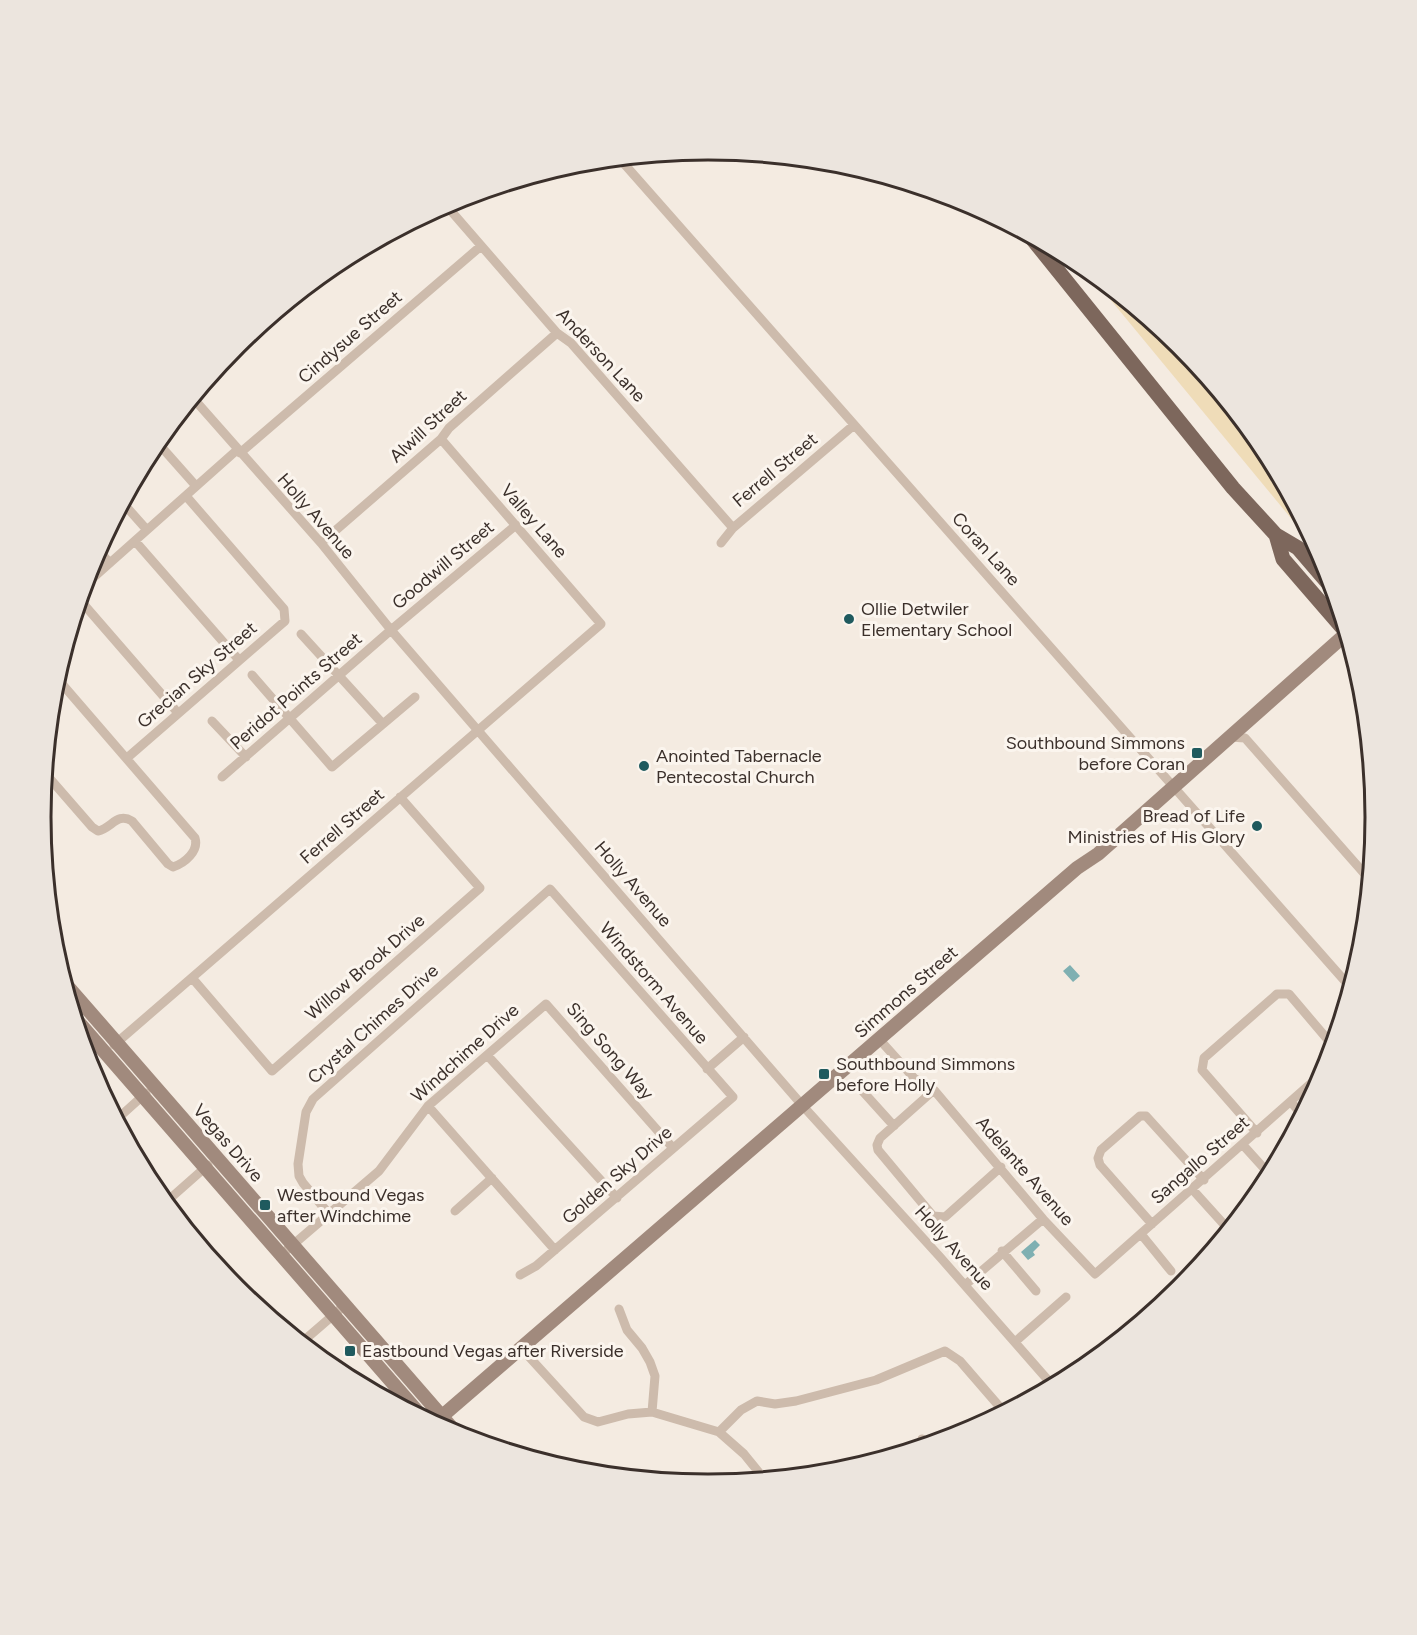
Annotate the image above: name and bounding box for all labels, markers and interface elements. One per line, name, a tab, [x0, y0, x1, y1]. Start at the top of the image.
street label: Cindysue Street	[294, 286, 407, 388]
street label: Anderson Lane	[552, 303, 650, 407]
street label: Alwill Street	[385, 385, 471, 467]
street label: Ferrell Street	[728, 428, 822, 512]
street label: Holly Avenue	[273, 469, 359, 564]
street label: Valley Lane	[496, 480, 572, 563]
street label: Coran Lane	[947, 508, 1025, 591]
street label: Goodwill Street	[388, 516, 499, 614]
place label: Ollie Detwiler Elementary School	[861, 598, 1012, 641]
marker: Ollie Detwiler Elementary School	[842, 612, 856, 626]
street label: Grecian Sky Street	[133, 617, 261, 733]
street label: Peridot Points Street	[226, 628, 367, 754]
place label: Southbound Simmons before Coran	[1006, 732, 1185, 775]
place label: Anointed Tabernacle Pentecostal Church	[656, 745, 822, 788]
marker: Southbound Simmons before Coran	[1190, 746, 1204, 760]
marker: Anointed Tabernacle Pentecostal Church	[637, 759, 651, 773]
street label: Ferrell Street	[295, 783, 389, 869]
place label: Bread of Life Ministries of His Glory	[1068, 805, 1246, 848]
marker: Bread of Life Ministries of His Glory	[1250, 819, 1264, 833]
street label: Holly Avenue	[590, 837, 676, 932]
street label: Willow Brook Drive	[301, 909, 429, 1025]
street label: Windstorm Avenue	[595, 918, 713, 1049]
street label: Simmons Street	[850, 941, 962, 1043]
street label: Crystal Chimes Drive	[303, 959, 443, 1088]
street label: Sing Song Way	[562, 998, 659, 1105]
street label: Windchime Drive	[407, 999, 523, 1107]
place label: Southbound Simmons before Holly	[836, 1053, 1015, 1096]
marker: Southbound Simmons before Holly	[817, 1067, 831, 1081]
street label: Vegas Drive	[188, 1100, 268, 1186]
street label: Sangallo Street	[1146, 1111, 1254, 1209]
street label: Adelante Avenue	[972, 1112, 1079, 1230]
street label: Golden Sky Drive	[558, 1121, 677, 1229]
place label: Westbound Vegas after Windchime	[277, 1184, 424, 1227]
marker: Westbound Vegas after Windchime	[258, 1198, 272, 1212]
street label: Holly Avenue	[910, 1201, 998, 1295]
place label: Eastbound Vegas after Riverside	[362, 1340, 624, 1362]
marker: Eastbound Vegas after Riverside	[343, 1344, 357, 1358]

